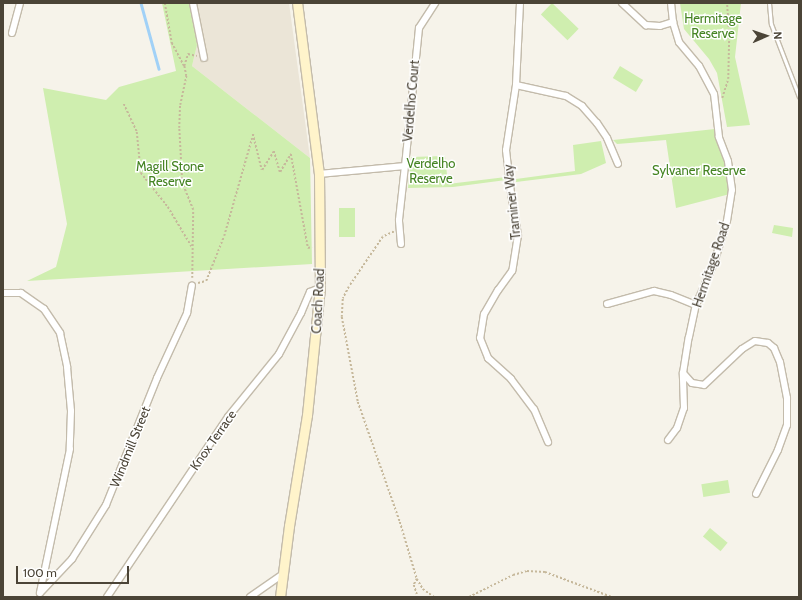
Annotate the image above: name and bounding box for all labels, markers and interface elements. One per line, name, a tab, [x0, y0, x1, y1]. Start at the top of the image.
park label: Hermitage Reserve	[684, 11, 742, 42]
north arrow	[746, 16, 786, 56]
text: N	[771, 31, 785, 40]
street label: Verdelho Court	[400, 59, 422, 143]
park label: Verdelho Reserve	[407, 156, 455, 187]
park label: Magill Stone Reserve	[136, 159, 204, 190]
park label: Sylvaner Reserve	[652, 162, 746, 178]
street label: Traminer Way	[500, 164, 524, 240]
street label: Hermitage Road	[689, 220, 733, 310]
street label: Coach Road	[309, 268, 327, 334]
street label: Windmill Street	[107, 404, 153, 490]
street label: Knox Terrace	[187, 407, 239, 473]
scale bar	[18, 558, 131, 584]
text: 100 m	[23, 565, 57, 580]

